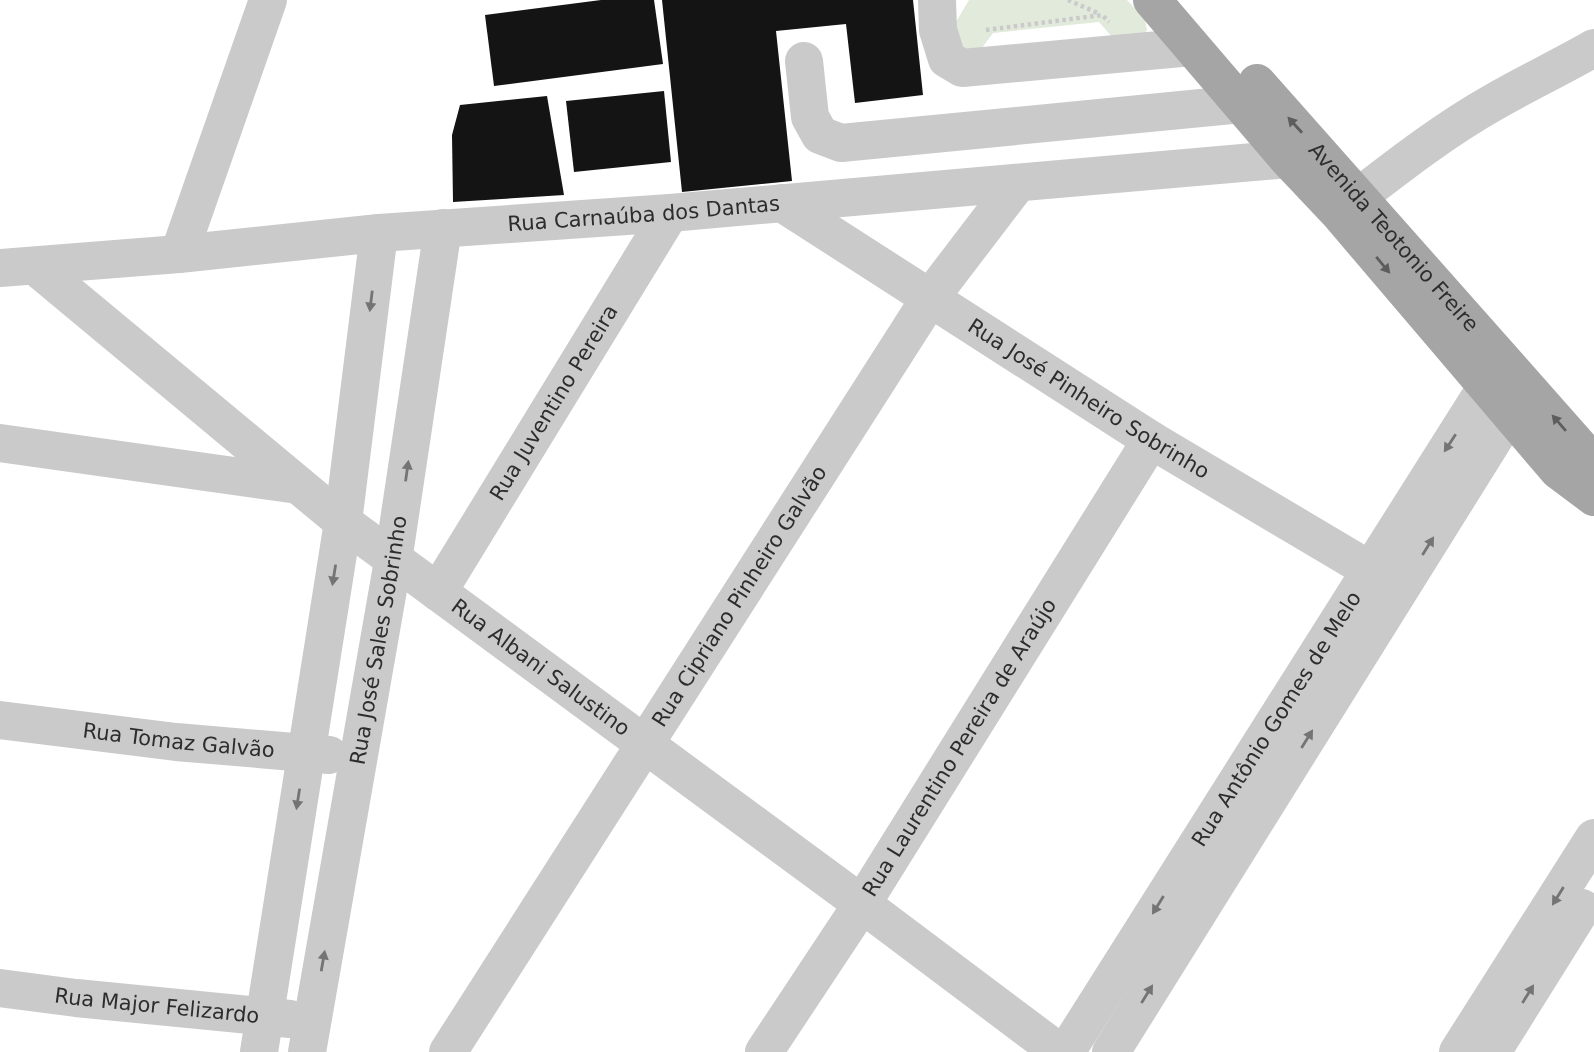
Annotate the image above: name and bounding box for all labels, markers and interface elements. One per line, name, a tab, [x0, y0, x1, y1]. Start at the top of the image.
one-way arrow	[1287, 117, 1303, 134]
street label: Avenida Teotonio Freire	[1304, 138, 1483, 337]
street label: Rua Carnaúba dos Dantas	[507, 191, 781, 236]
one-way arrow	[1375, 256, 1390, 273]
one-way arrow	[365, 290, 376, 312]
street label: Rua Juventino Pereira	[485, 300, 623, 505]
street label: Rua José Pinheiro Sobrinho	[964, 314, 1214, 484]
one-way arrow	[1552, 415, 1567, 432]
one-way arrow	[1443, 434, 1456, 453]
one-way arrow	[401, 460, 412, 482]
street label: Rua Cipriano Pinheiro Galvão	[647, 461, 832, 731]
street label: Rua José Sales Sobrinho	[346, 514, 412, 767]
one-way arrow	[1421, 536, 1434, 556]
one-way arrow	[328, 564, 339, 586]
street label: Rua Antônio Gomes de Melo	[1187, 587, 1366, 851]
street label: Rua Albani Salustino	[447, 594, 635, 741]
street label: Rua Laurentino Pereira de Araújo	[858, 594, 1061, 901]
street label: Rua Tomaz Galvão	[81, 718, 276, 762]
one-way arrow	[1301, 729, 1314, 749]
one-way arrow	[292, 788, 303, 810]
one-way arrow	[1552, 886, 1564, 905]
one-way arrow	[1152, 895, 1165, 915]
one-way arrow	[318, 950, 329, 972]
street label: Rua Major Felizardo	[53, 983, 260, 1028]
one-way arrow	[1141, 984, 1154, 1004]
one-way arrow	[1521, 985, 1534, 1004]

